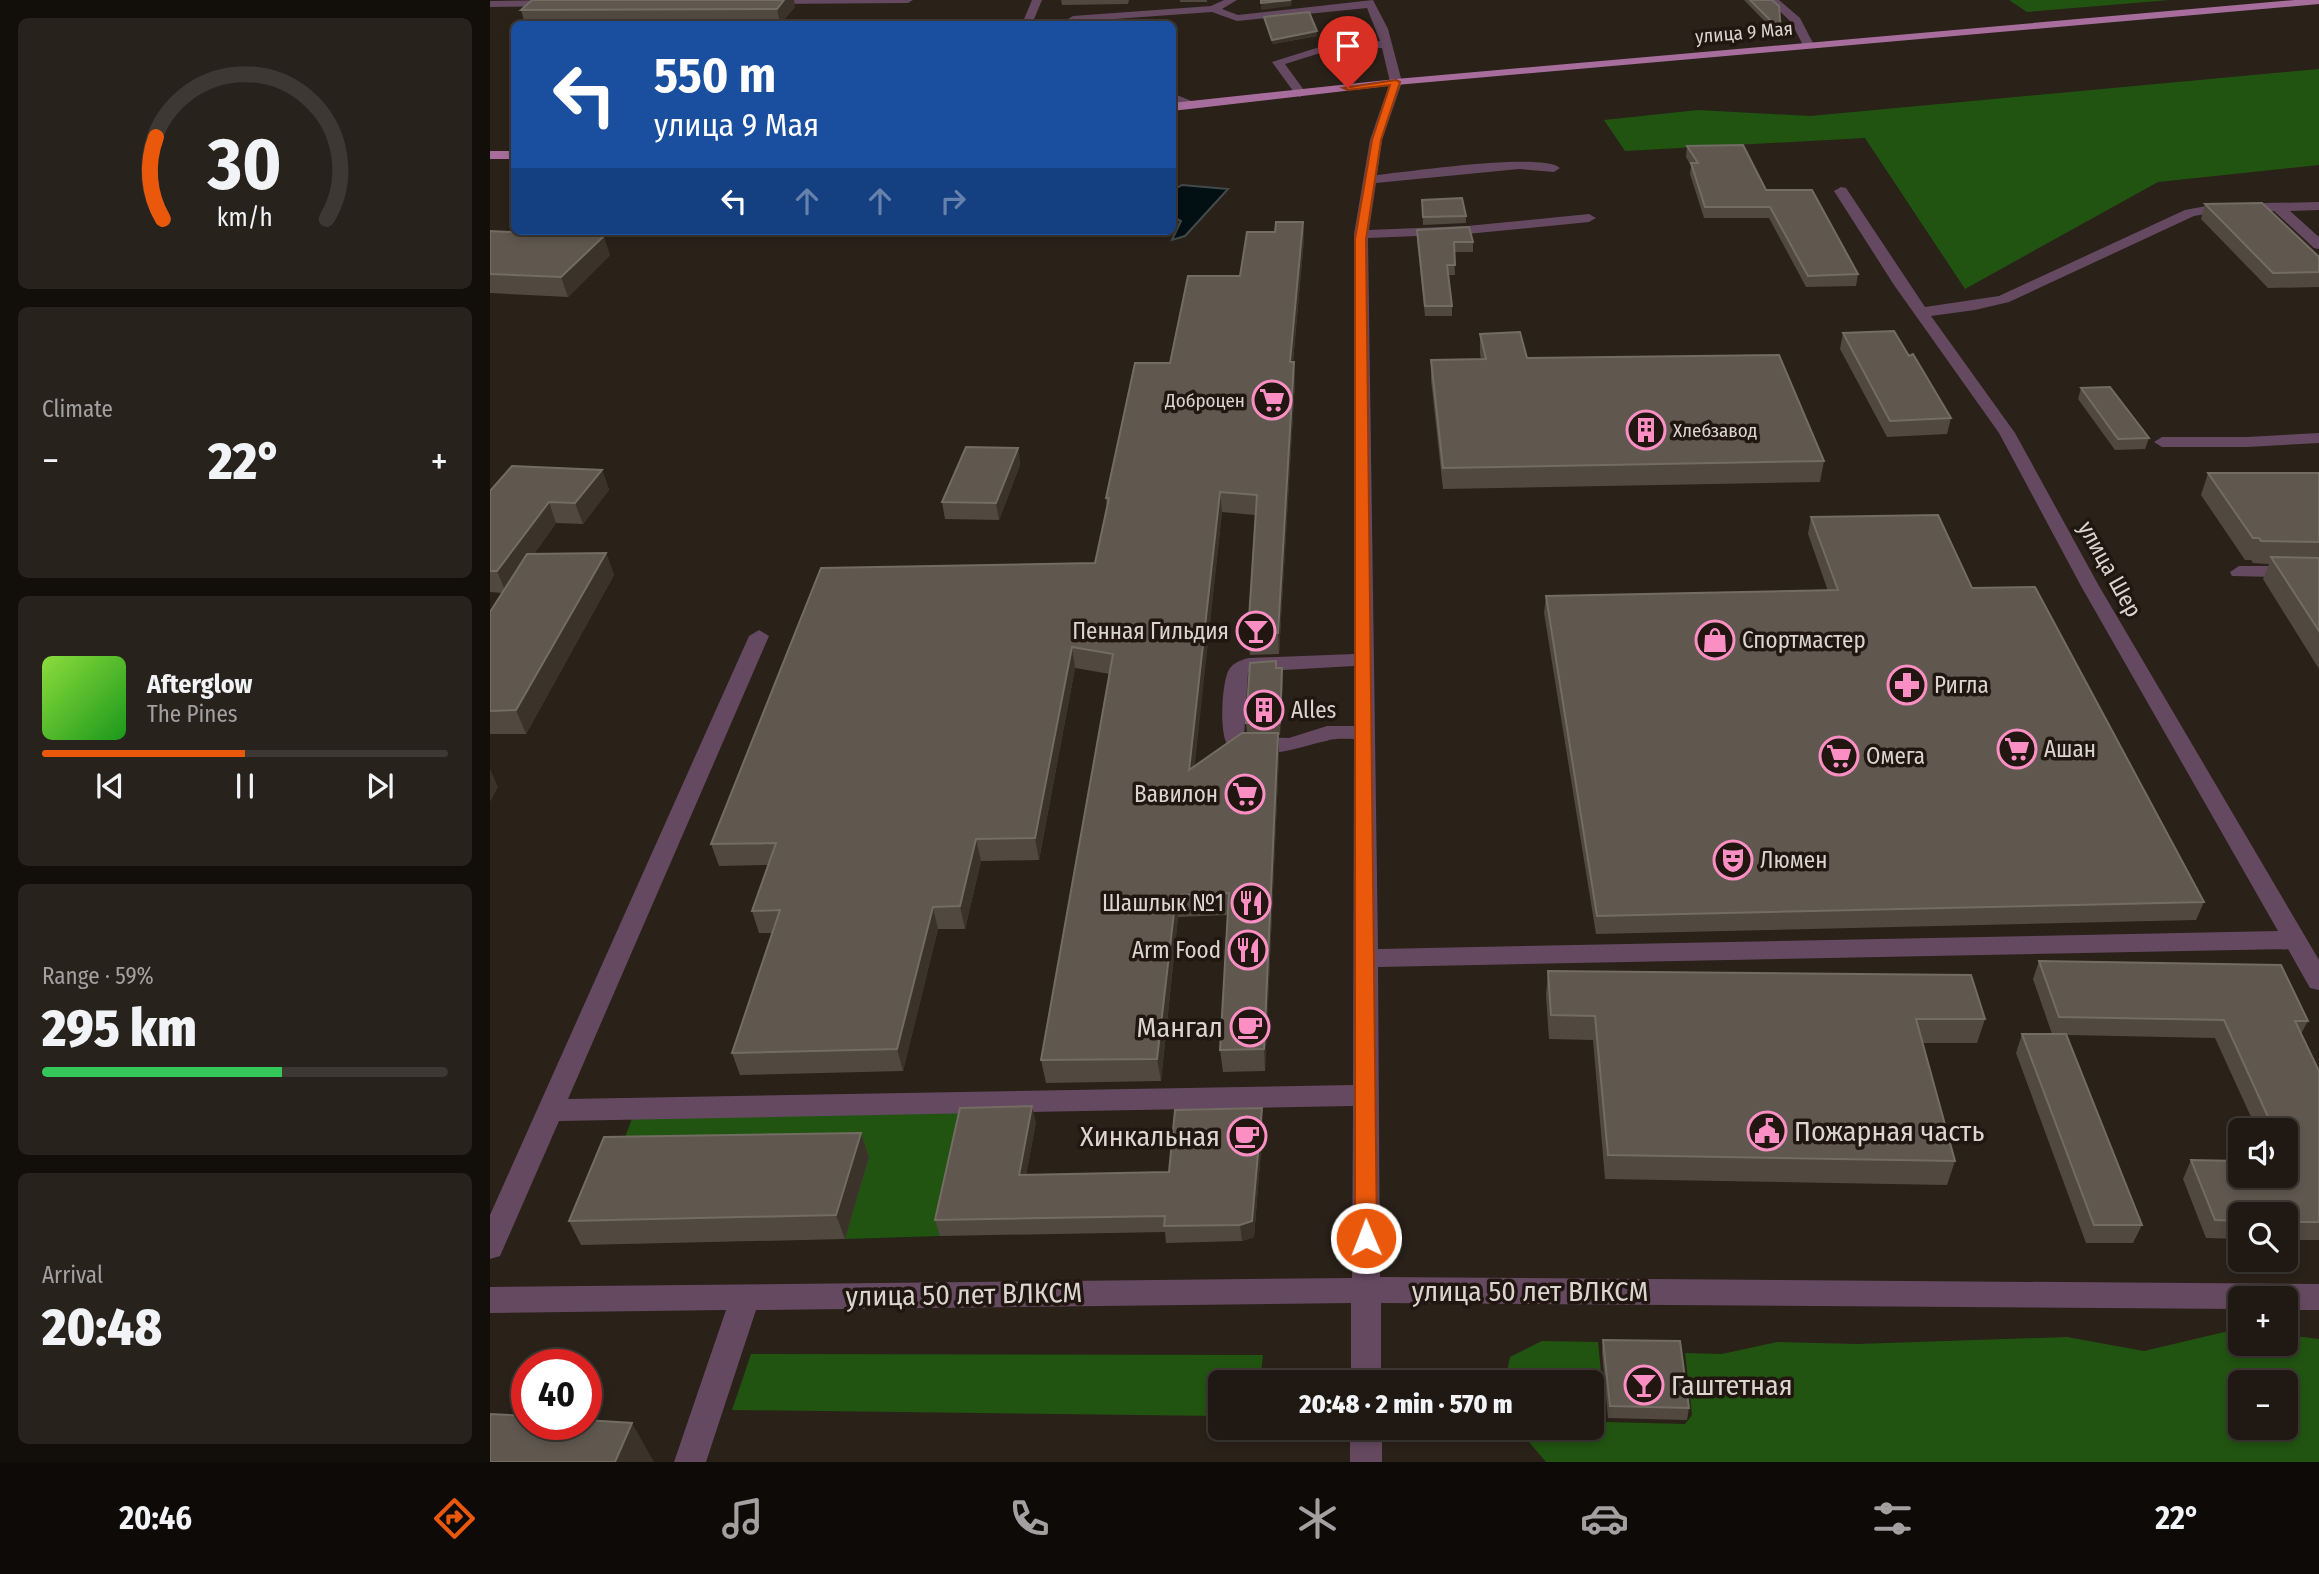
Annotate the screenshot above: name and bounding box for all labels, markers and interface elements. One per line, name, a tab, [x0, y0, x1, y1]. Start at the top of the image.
pin	[1318, 16, 1378, 88]
street label: улица 9 Мая	[1694, 17, 1794, 48]
icon: arrive	[1329, 27, 1367, 65]
text: 550 m	[654, 46, 776, 105]
icon: left	[539, 49, 630, 140]
text: улица 9 Мая	[654, 106, 819, 144]
text: 30	[207, 122, 282, 209]
icon: left	[715, 182, 753, 220]
icon: ahead	[788, 182, 826, 220]
icon: ahead	[861, 182, 899, 220]
icon: right	[934, 182, 972, 220]
text: km/h	[217, 203, 273, 233]
supermarket icon: Доброцен	[1251, 379, 1293, 421]
place label: Доброцен	[1164, 389, 1245, 412]
text: Climate	[42, 395, 113, 423]
building icon: Хлебзавод	[1625, 409, 1667, 451]
place label: Хлебзавод	[1673, 419, 1757, 442]
text: 22°	[208, 430, 282, 493]
text: −	[42, 438, 59, 484]
text: +	[431, 438, 448, 484]
street label: улица Шер	[2072, 516, 2148, 622]
bar icon: Пенная Гильдия	[1235, 610, 1277, 652]
place label: Пенная Гильдия	[1072, 617, 1229, 645]
shop icon: Спортмастер	[1694, 619, 1736, 661]
place label: Спортмастер	[1742, 626, 1866, 654]
pharmacy icon: Ригла	[1886, 664, 1928, 706]
text: Afterglow	[147, 669, 252, 700]
place label: Ригла	[1934, 671, 1989, 699]
building icon: Alles	[1243, 689, 1285, 731]
place label: Alles	[1291, 696, 1336, 724]
text: The Pines	[147, 700, 238, 728]
supermarket icon: Ашан	[1996, 728, 2038, 770]
supermarket icon: Омега	[1818, 735, 1860, 777]
place label: Ашан	[2044, 735, 2096, 763]
place label: Омега	[1866, 742, 1925, 770]
icon: previous	[91, 767, 129, 805]
icon: pause	[226, 767, 264, 805]
icon: next	[361, 767, 399, 805]
supermarket icon: Вавилон	[1224, 773, 1266, 815]
place label: Вавилон	[1134, 780, 1218, 808]
theatre icon: Люмен	[1712, 839, 1754, 881]
place label: Люмен	[1760, 846, 1827, 874]
restaurant icon: Шашлык №1	[1230, 882, 1272, 924]
place label: Шашлык №1	[1102, 889, 1224, 917]
restaurant icon: Arm Food	[1227, 929, 1269, 971]
place label: Arm Food	[1132, 936, 1221, 964]
text: Range · 59%	[42, 962, 154, 990]
text: 295 km	[42, 997, 197, 1060]
cafe icon: Мангал	[1229, 1006, 1271, 1048]
place label: Мангал	[1137, 1011, 1223, 1044]
public building icon: Пожарная часть	[1746, 1110, 1788, 1152]
cafe icon: Хинкальная	[1226, 1115, 1268, 1157]
place label: Пожарная часть	[1794, 1115, 1984, 1148]
map controls	[2228, 1118, 2298, 1440]
button: sound	[2228, 1118, 2298, 1188]
place label: Хинкальная	[1080, 1120, 1220, 1153]
position arrow	[1329, 1201, 1403, 1275]
button: search	[2228, 1202, 2298, 1272]
text: Arrival	[42, 1261, 103, 1289]
street label: улица 50 лет ВЛКСМ	[1412, 1275, 1648, 1308]
street label: улица 50 лет ВЛКСМ	[845, 1276, 1083, 1313]
button: +	[2228, 1286, 2298, 1356]
text: 20:48	[42, 1296, 162, 1359]
speed limit sign: 40	[511, 1349, 602, 1440]
bar icon: Гаштетная	[1623, 1364, 1665, 1406]
place label: Гаштетная	[1671, 1369, 1793, 1402]
button: −	[2228, 1370, 2298, 1440]
text: 20:48 · 2 min · 570 m	[1299, 1389, 1513, 1420]
icon: directions	[430, 1494, 479, 1543]
icon: music	[718, 1494, 767, 1543]
icon: phone	[1005, 1494, 1054, 1543]
icon: climate	[1293, 1494, 1342, 1543]
icon: car	[1580, 1494, 1629, 1543]
icon: filters	[1868, 1494, 1917, 1543]
text: 20:46	[119, 1499, 192, 1537]
text: 22°	[2155, 1499, 2200, 1537]

